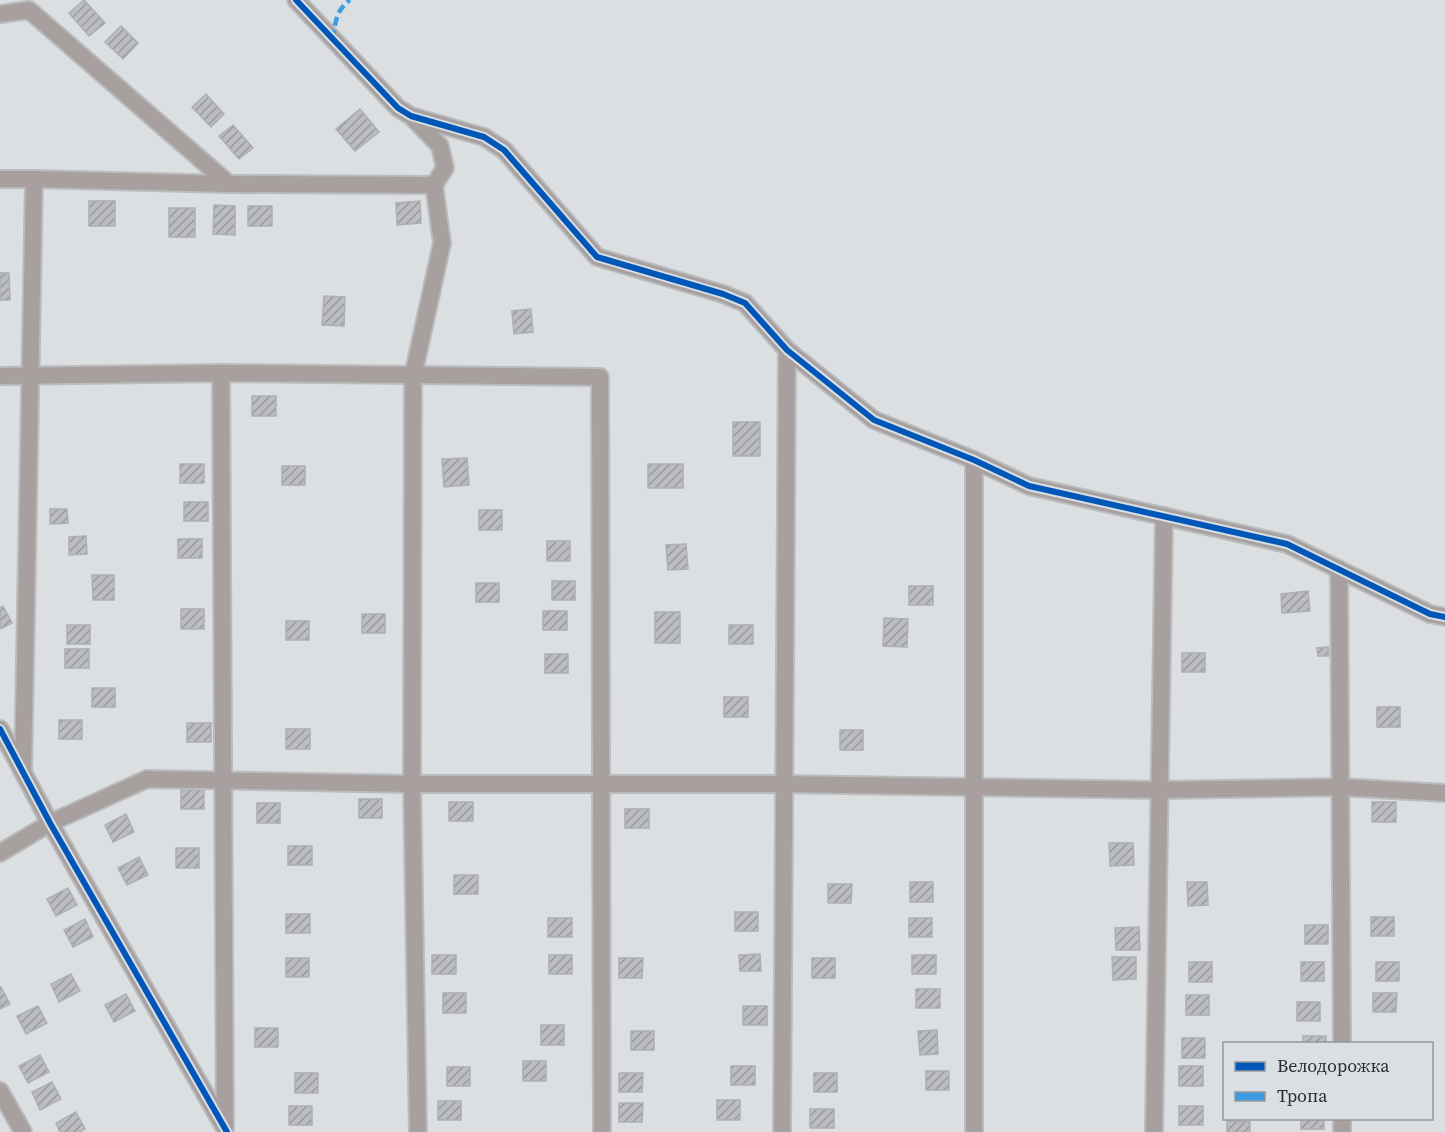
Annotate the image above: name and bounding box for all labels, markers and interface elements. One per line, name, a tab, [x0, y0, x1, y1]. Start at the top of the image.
legend	[1223, 1042, 1433, 1120]
text: Велодорожка	[1277, 1053, 1390, 1078]
text: Тропа	[1277, 1083, 1328, 1108]

